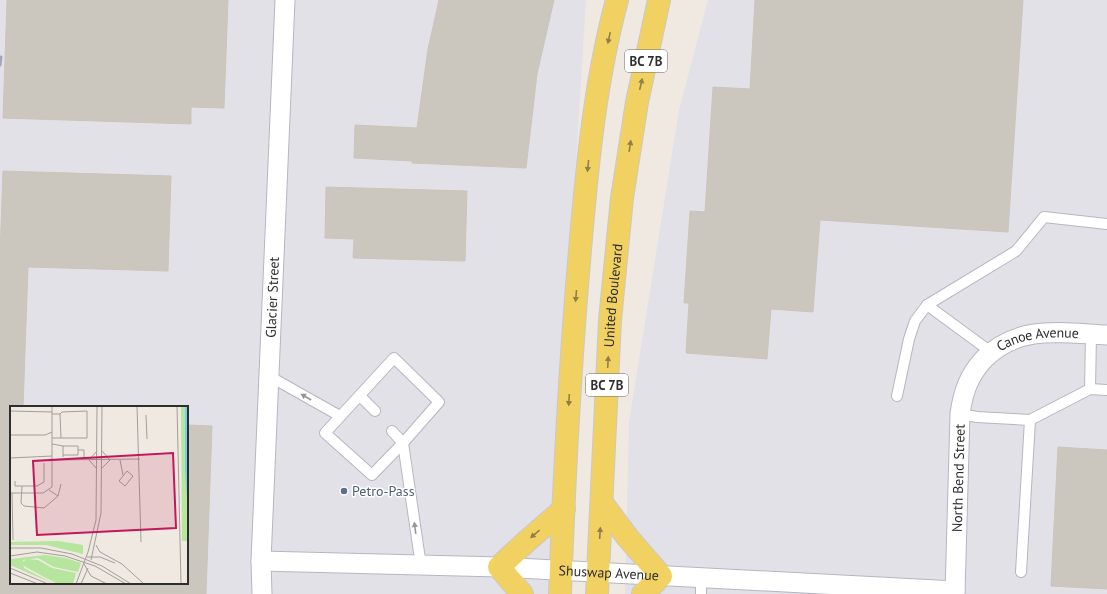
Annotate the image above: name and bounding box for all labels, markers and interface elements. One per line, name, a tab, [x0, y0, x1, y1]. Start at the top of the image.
one-way arrow	[605, 32, 611, 44]
road number: BC 7B	[625, 50, 667, 72]
one-way arrow	[638, 78, 644, 90]
one-way arrow	[627, 140, 633, 152]
one-way arrow	[585, 160, 591, 172]
street label: United Boulevard	[600, 243, 626, 348]
street label: Glacier Street	[262, 256, 283, 338]
one-way arrow	[572, 290, 579, 302]
street label: Canoe Avenue	[993, 323, 1079, 355]
one-way arrow	[605, 356, 612, 368]
road number: BC 7B	[586, 374, 628, 396]
one-way arrow	[300, 393, 312, 400]
one-way arrow	[566, 394, 573, 406]
inset map	[10, 406, 188, 584]
street label: North Bend Street	[948, 423, 969, 532]
place label: Petro-Pass	[352, 482, 415, 500]
marker: Petro-Pass	[339, 486, 349, 496]
one-way arrow	[412, 521, 418, 534]
one-way arrow	[597, 527, 604, 539]
one-way arrow	[529, 529, 540, 538]
street label: Shuswap Avenue	[558, 561, 659, 584]

